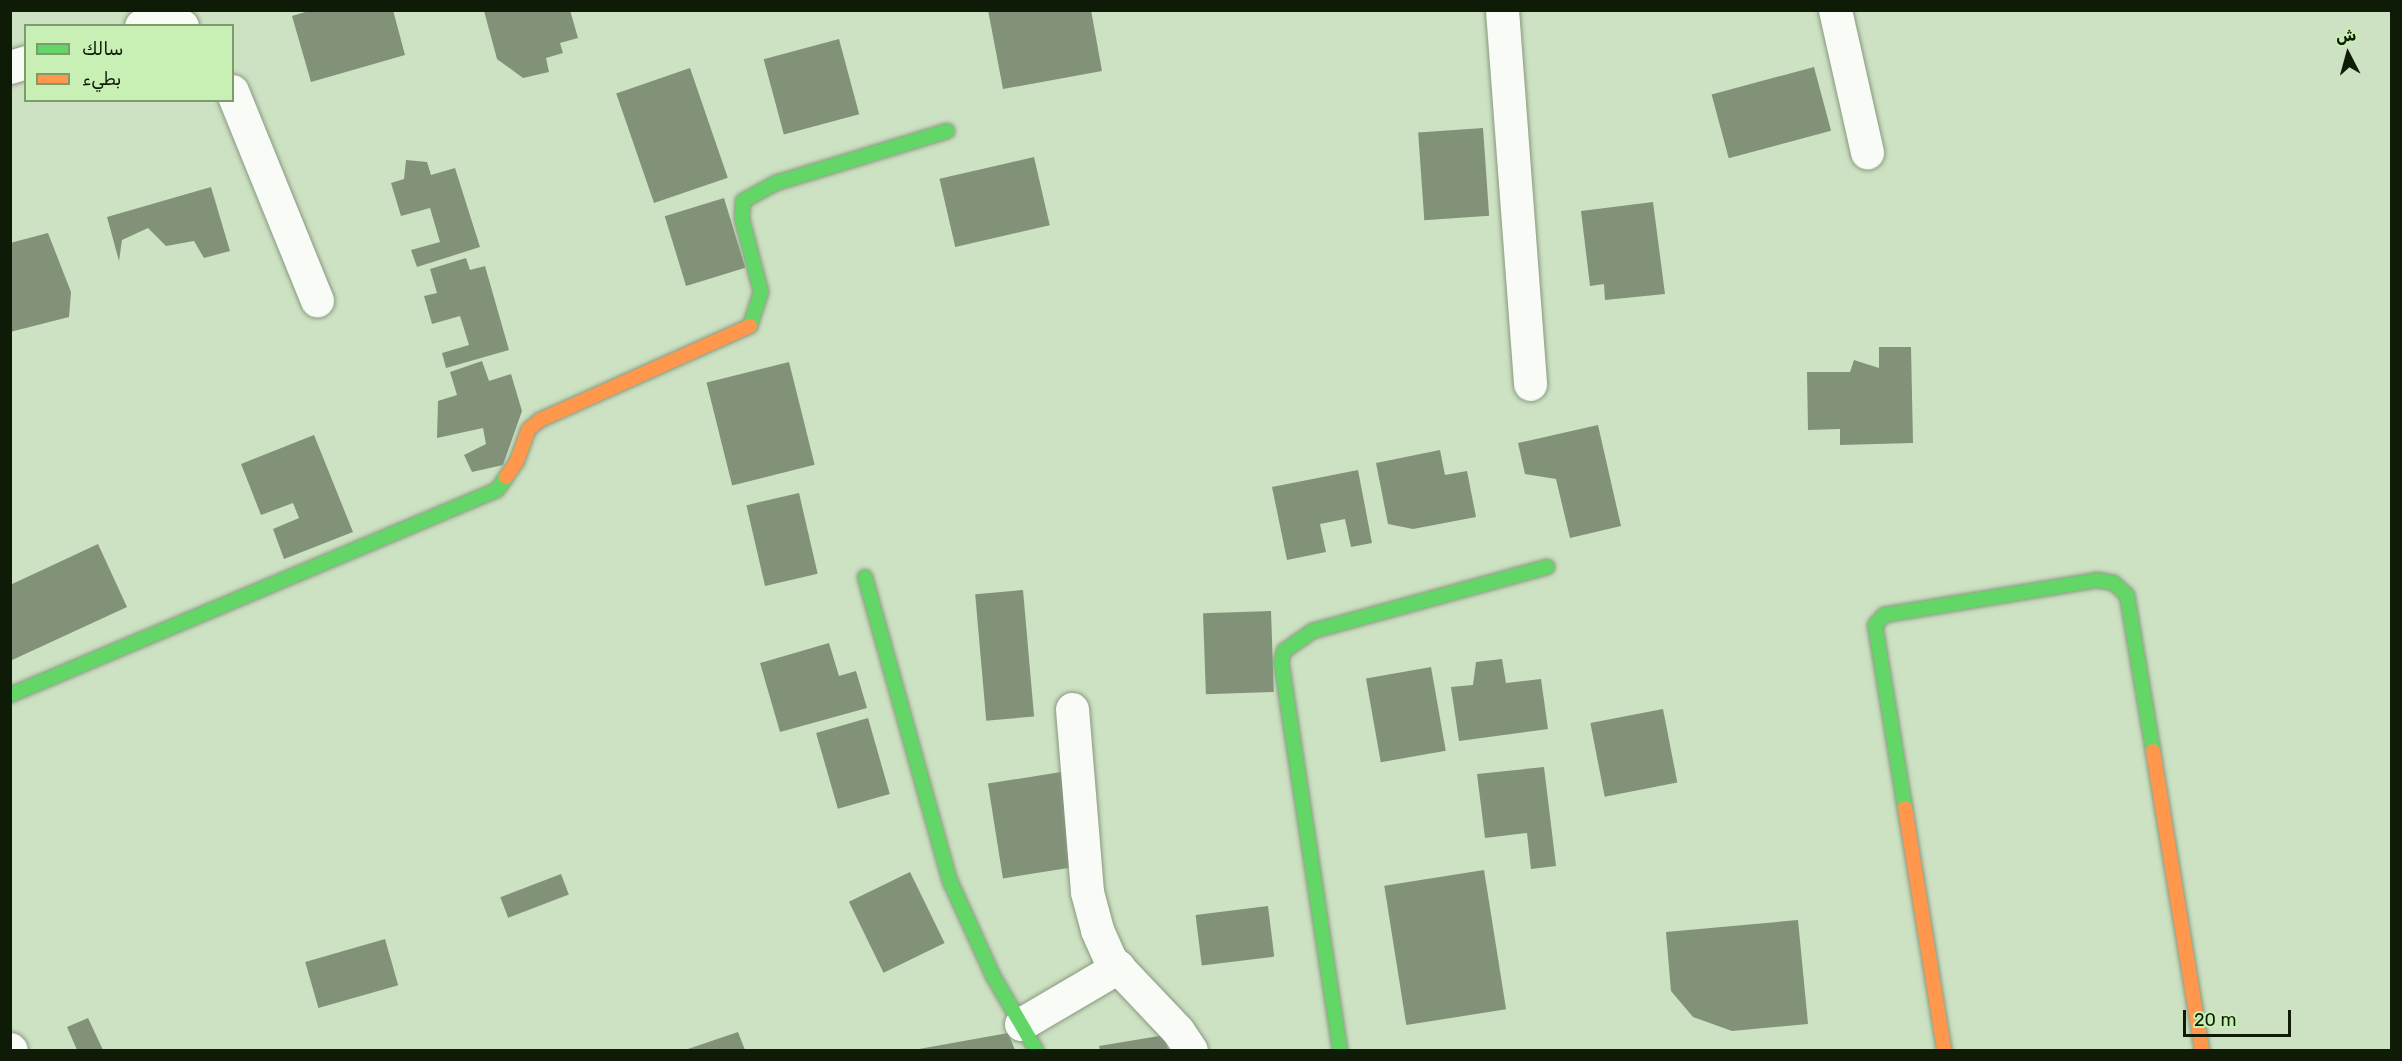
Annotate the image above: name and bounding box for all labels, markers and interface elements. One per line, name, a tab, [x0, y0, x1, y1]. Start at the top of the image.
legend	[24, 24, 234, 102]
north arrow	[2318, 24, 2378, 84]
text: ش	[2335, 25, 2357, 46]
text: سالك	[82, 38, 123, 60]
text: بطيء	[82, 68, 121, 90]
scale bar	[2186, 998, 2294, 1036]
text: 20 m	[2194, 1009, 2236, 1031]

